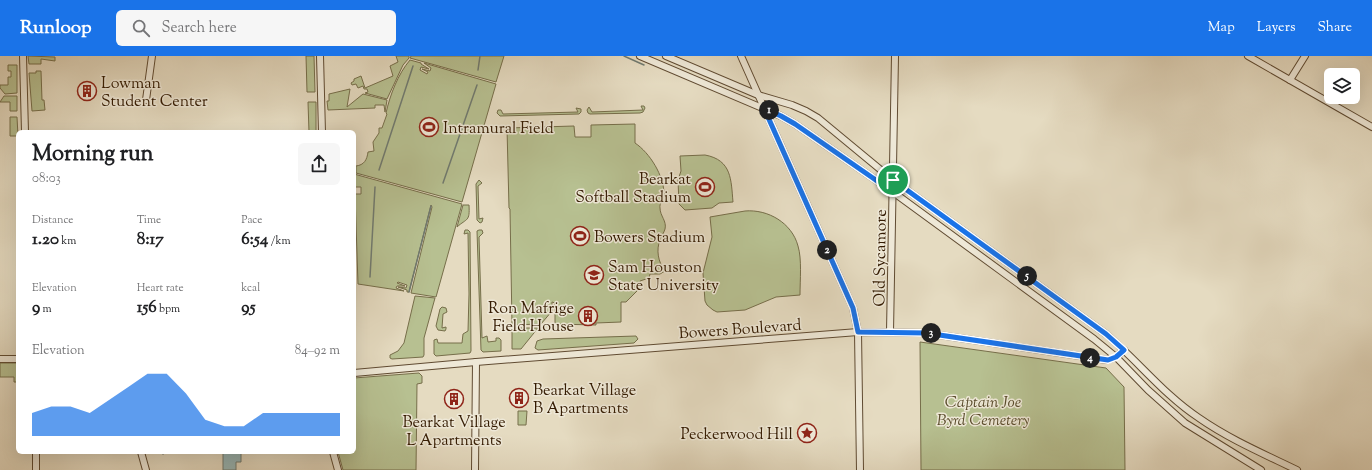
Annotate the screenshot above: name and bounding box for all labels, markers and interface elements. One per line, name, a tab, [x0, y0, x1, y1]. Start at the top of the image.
search box	[116, 10, 396, 46]
text: Runloop	[20, 15, 92, 42]
icon: search	[130, 17, 152, 39]
text: Search here	[162, 18, 237, 39]
text: Map	[1208, 18, 1235, 38]
text: Layers	[1257, 18, 1295, 38]
text: Share	[1317, 18, 1352, 38]
map controls	[1324, 68, 1360, 104]
button: layers	[1324, 68, 1360, 104]
place label: Lowman Student Center	[101, 73, 208, 114]
building icon: Lowman Student Center	[76, 80, 98, 102]
pin: 1	[759, 100, 779, 120]
text: 1	[767, 102, 771, 118]
sports icon: Intramural Field	[418, 116, 440, 138]
place label: Intramural Field	[443, 118, 554, 141]
text: Morning run	[32, 139, 154, 171]
button: share	[298, 143, 340, 185]
pin	[876, 163, 910, 197]
place label: Bearkat Softball Stadium	[575, 169, 692, 210]
icon: arrive	[882, 169, 904, 191]
text: 08:03	[32, 170, 61, 188]
sports icon: Bearkat Softball Stadium	[694, 176, 716, 198]
street label: Old Sycamore	[869, 209, 894, 307]
text: Distance	[32, 212, 73, 228]
text: Time	[137, 212, 161, 228]
text: Pace	[241, 212, 262, 228]
sports icon: Bowers Stadium	[569, 225, 591, 247]
place label: Bowers Stadium	[594, 227, 705, 250]
text: 1.20	[32, 228, 59, 252]
text: 8:17	[137, 228, 164, 252]
text: 6:54	[241, 228, 268, 252]
text: km	[59, 233, 76, 249]
text: /km	[268, 233, 291, 249]
pin: 2	[817, 240, 837, 260]
text: 2	[824, 242, 830, 258]
place label: Sam Houston State University	[608, 257, 719, 298]
school or university icon: Sam Houston State University	[583, 264, 605, 286]
pin: 5	[1017, 266, 1037, 286]
text: 5	[1025, 268, 1029, 284]
text: Elevation	[32, 280, 77, 296]
text: Heart rate	[137, 280, 184, 296]
text: kcal	[241, 280, 260, 296]
text: 9	[32, 296, 40, 320]
text: 156	[137, 296, 157, 320]
text: 95	[241, 296, 256, 320]
place label: Ron Mafrige Field House	[488, 298, 574, 339]
text: m	[40, 301, 52, 317]
text: bpm	[157, 301, 180, 317]
building icon: Ron Mafrige Field House	[577, 305, 599, 327]
street label: Bowers Boulevard	[678, 315, 802, 346]
pin: 3	[921, 323, 941, 343]
text: 3	[929, 325, 933, 341]
text: Elevation	[32, 342, 85, 360]
text: 84–92 m	[295, 342, 340, 360]
pin: 4	[1080, 348, 1100, 368]
text: 4	[1087, 350, 1093, 366]
place label: Bearkat Village B Apartments	[533, 380, 636, 421]
building icon: Bearkat Village B Apartments	[508, 387, 530, 409]
building icon: Bearkat Village L Apartments	[443, 388, 465, 410]
park label: Captain Joe Byrd Cemetery	[937, 392, 1030, 433]
place label: Bearkat Village L Apartments	[402, 412, 506, 453]
place icon: Peckerwood Hill	[796, 422, 818, 444]
place label: Peckerwood Hill	[681, 424, 794, 447]

